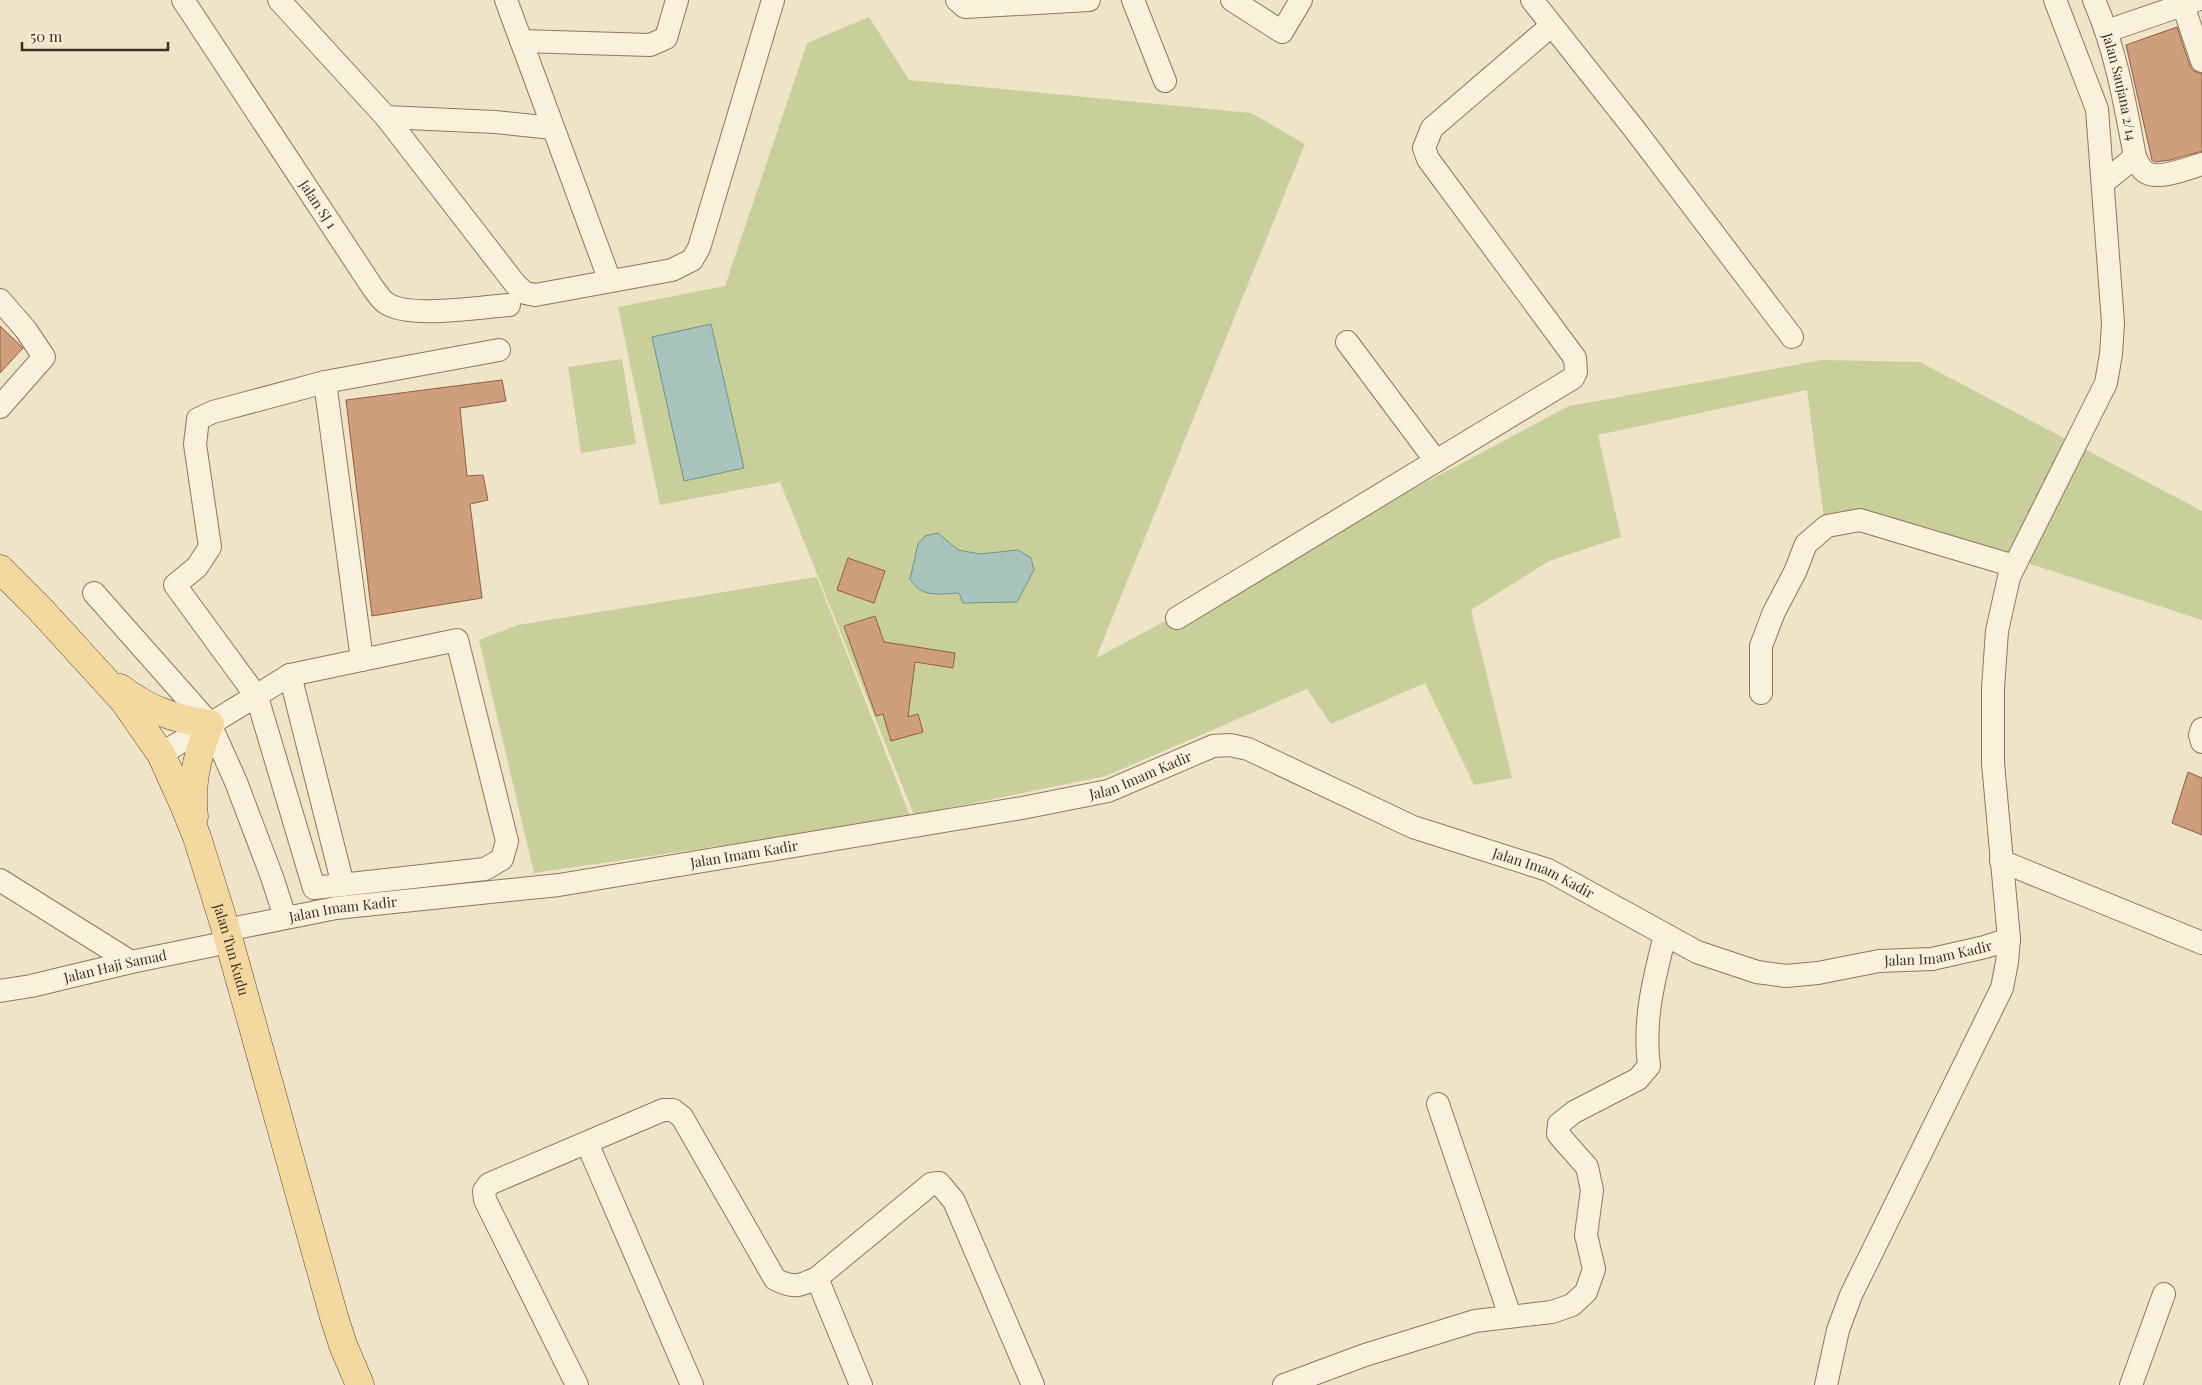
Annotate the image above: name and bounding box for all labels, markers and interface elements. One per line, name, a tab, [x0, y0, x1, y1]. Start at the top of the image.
scale bar	[22, 20, 169, 52]
text: 50 m	[30, 26, 63, 46]
street label: Jalan Saujana 2/14	[2098, 30, 2142, 142]
street label: Jalan SJ 1	[295, 175, 341, 232]
street label: Jalan Imam Kadir	[1087, 746, 1195, 804]
street label: Jalan Imam Kadir	[688, 835, 800, 872]
street label: Jalan Imam Kadir	[1489, 843, 1598, 903]
street label: Jalan Imam Kadir	[286, 892, 399, 926]
street label: Jalan Tun Kudu	[209, 900, 254, 998]
street label: Jalan Imam Kadir	[1883, 935, 1995, 970]
street label: Jalan Haji Samad	[61, 945, 168, 987]

